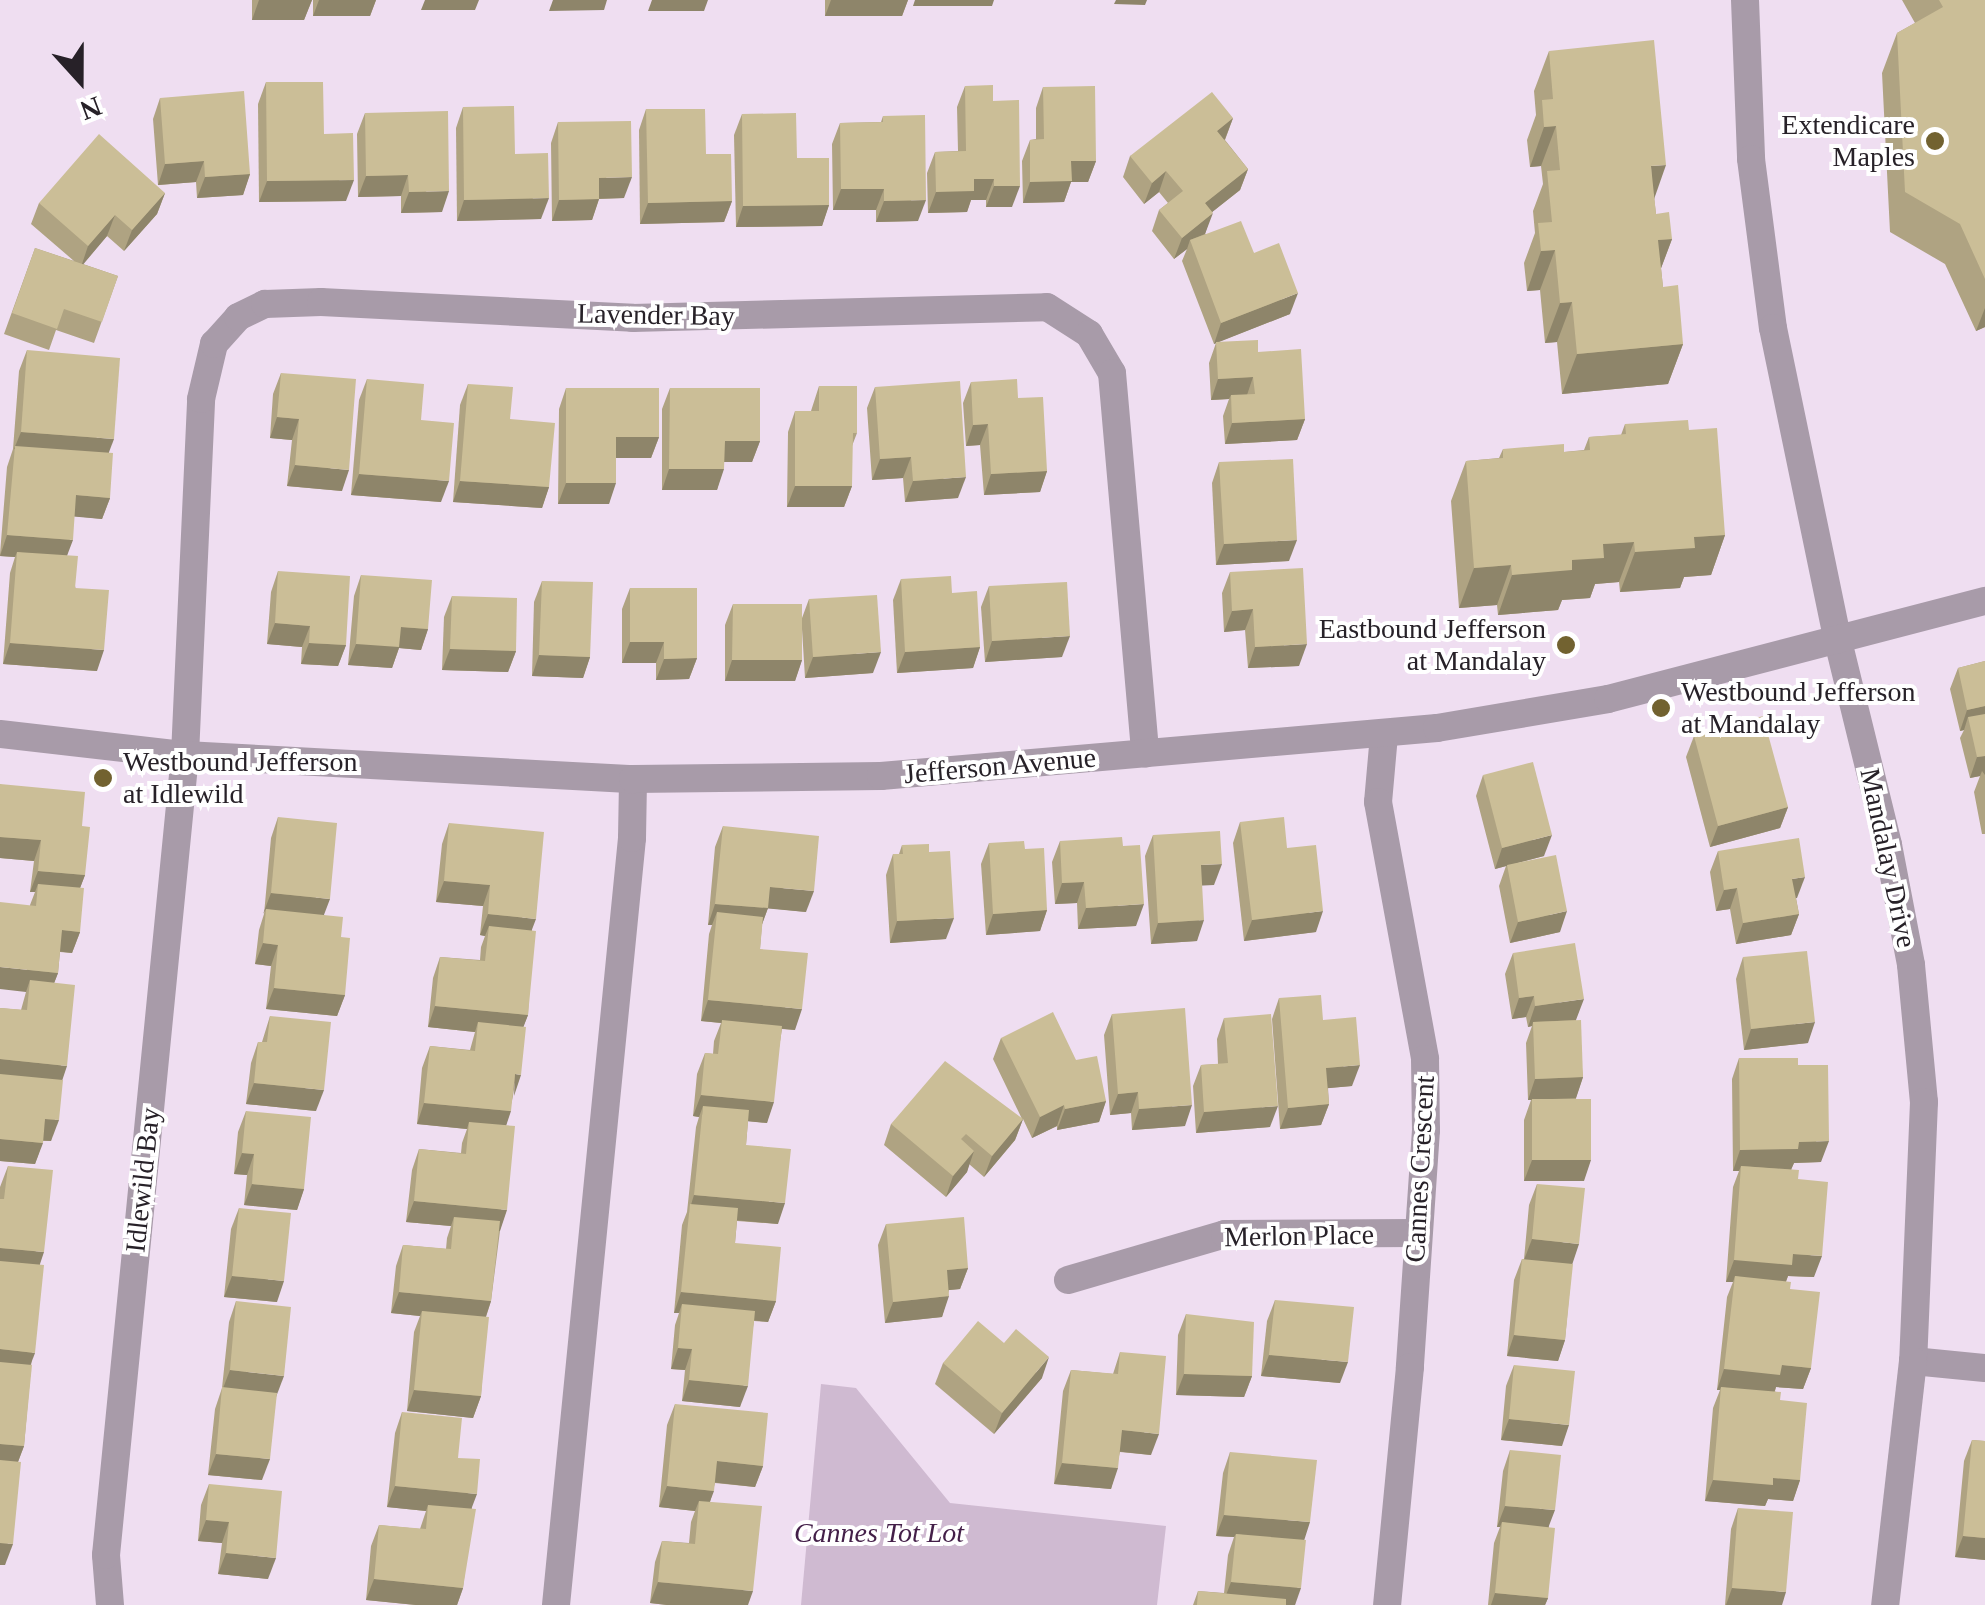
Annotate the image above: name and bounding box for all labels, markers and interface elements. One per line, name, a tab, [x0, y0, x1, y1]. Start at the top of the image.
north arrow	[30, 30, 130, 130]
text: N	[76, 90, 106, 127]
place label: Extendicare Maples	[1781, 108, 1915, 174]
marker: Extendicare Maples	[1924, 130, 1946, 152]
street label: Lavender Bay	[577, 297, 735, 333]
place label: Eastbound Jefferson at Mandalay	[1319, 612, 1546, 678]
marker: Eastbound Jefferson at Mandalay	[1555, 634, 1577, 656]
place label: Westbound Jefferson at Mandalay	[1681, 675, 1915, 741]
marker: Westbound Jefferson at Mandalay	[1650, 697, 1672, 719]
street label: Jefferson Avenue	[902, 741, 1098, 791]
place label: Westbound Jefferson at Idlewild	[123, 745, 357, 811]
street label: Mandalay Drive	[1853, 765, 1923, 951]
marker: Westbound Jefferson at Idlewild	[92, 767, 114, 789]
street label: Cannes Crescent	[1398, 1075, 1442, 1263]
street label: Idlewild Bay	[119, 1106, 167, 1254]
street label: Merlon Place	[1224, 1218, 1374, 1254]
park label: Cannes Tot Lot	[794, 1516, 964, 1550]

